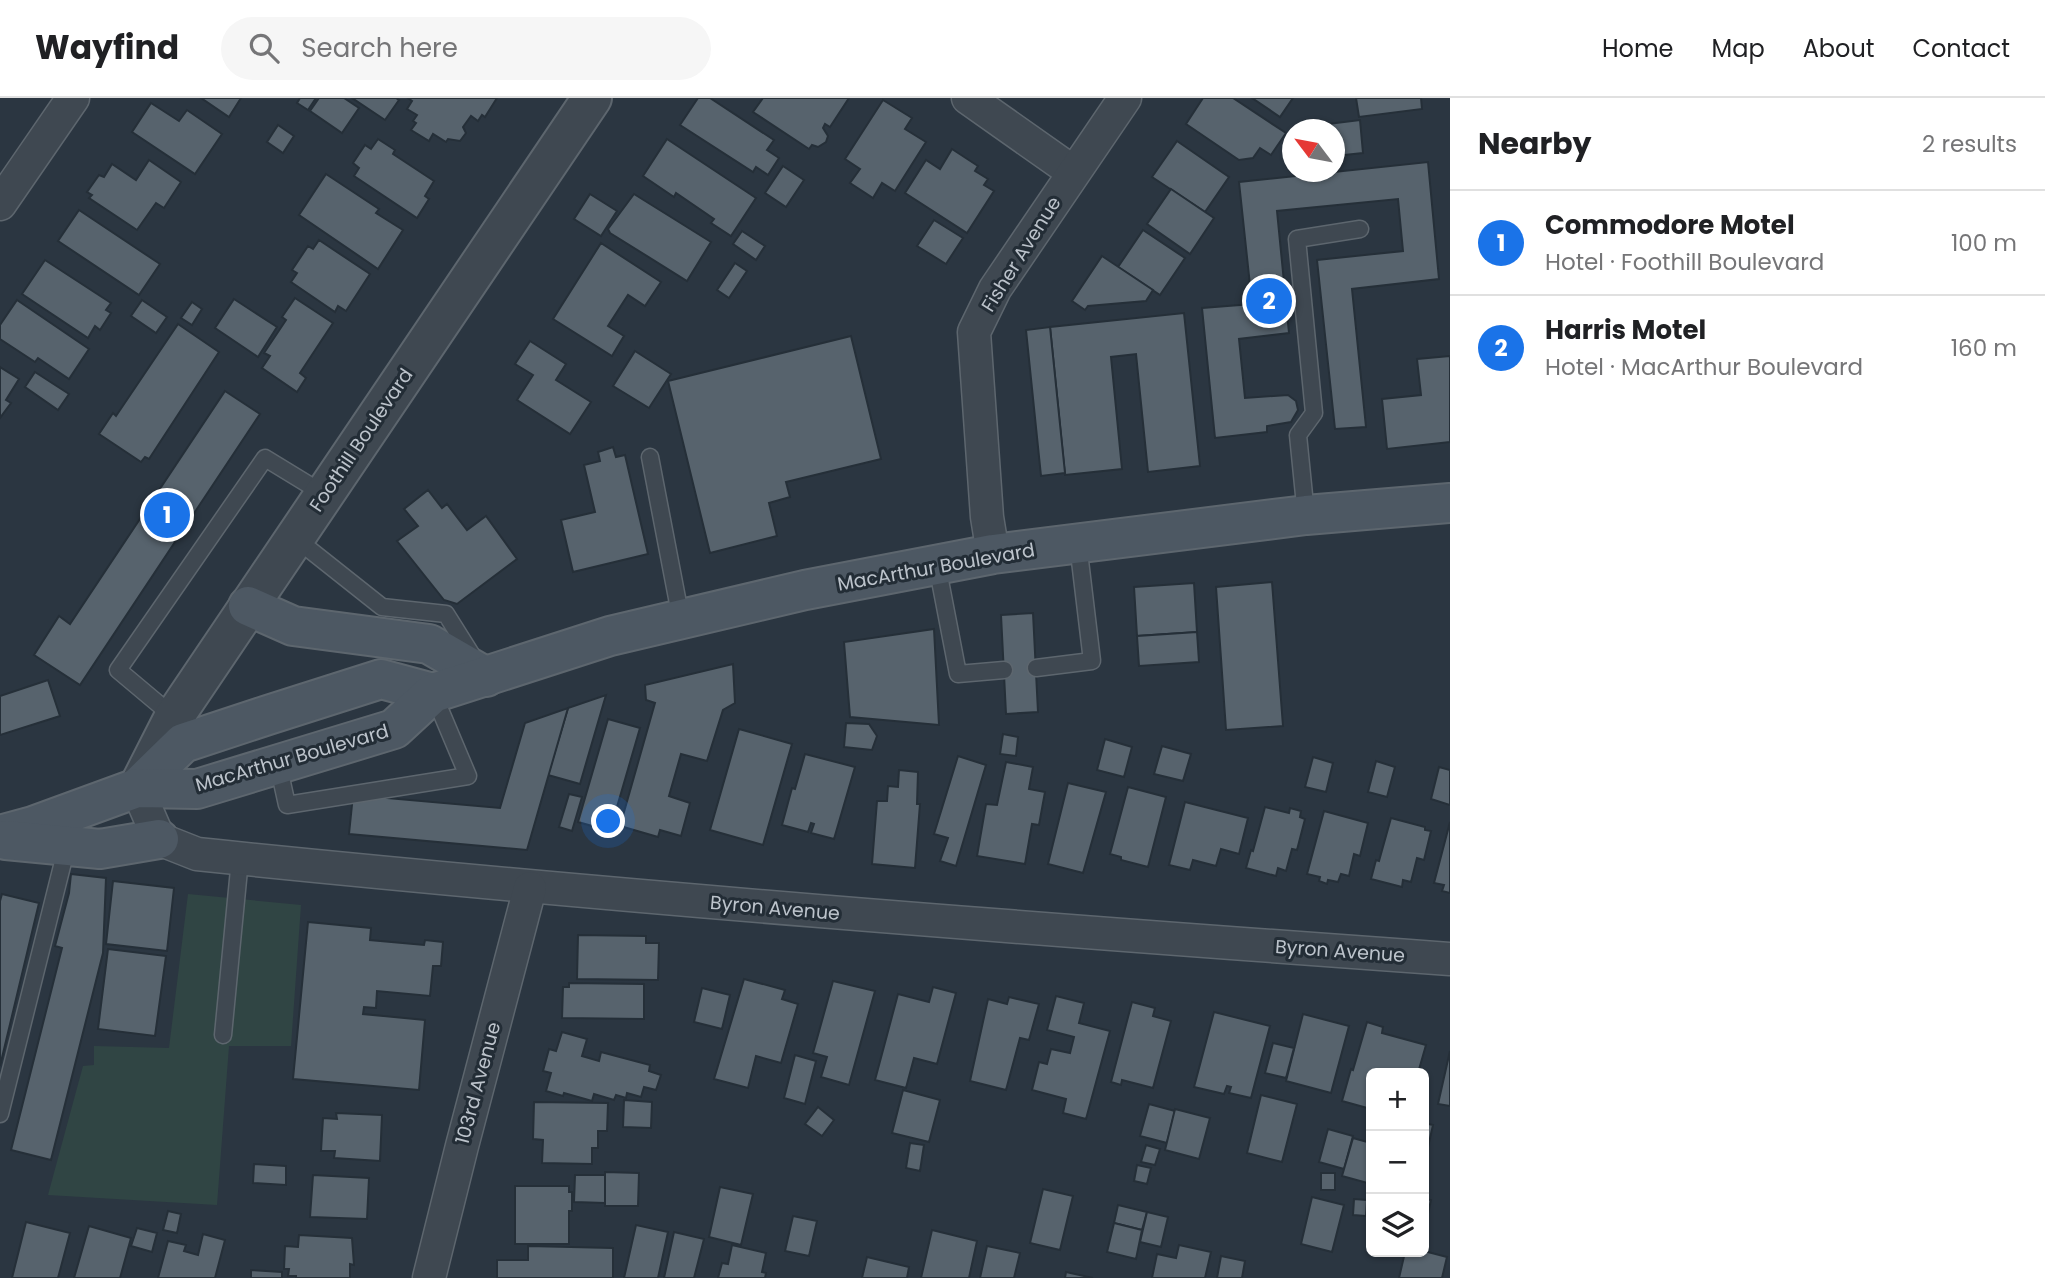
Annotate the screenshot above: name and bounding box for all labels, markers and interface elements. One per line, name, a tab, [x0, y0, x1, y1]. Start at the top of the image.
search box	[221, 17, 711, 80]
text: Wayfind	[35, 24, 179, 71]
icon: search	[245, 29, 283, 67]
text: Search here	[301, 30, 458, 66]
text: Home	[1602, 32, 1674, 65]
text: Map	[1712, 32, 1765, 65]
text: About	[1803, 32, 1874, 65]
text: Contact	[1912, 32, 2010, 65]
north arrow	[1282, 119, 1345, 182]
text: Nearby	[1478, 122, 1592, 165]
text: 2 results	[1922, 128, 2017, 160]
street label: Fisher Avenue	[975, 191, 1067, 317]
text: Commodore Motel	[1545, 207, 1795, 243]
text: 1	[1497, 227, 1505, 259]
text: 100 m	[1951, 227, 2017, 259]
text: Hotel · Foothill Boulevard	[1545, 246, 1824, 278]
pin: 2	[1246, 275, 1292, 327]
text: Harris Motel	[1545, 312, 1706, 348]
text: 2	[1494, 332, 1508, 364]
text: 160 m	[1951, 332, 2017, 364]
text: Hotel · MacArthur Boulevard	[1545, 351, 1863, 383]
street label: Foothill Boulevard	[303, 363, 419, 517]
pin: 1	[144, 489, 190, 541]
street label: MacArthur Boulevard	[835, 536, 1037, 598]
street label: MacArthur Boulevard	[192, 717, 392, 799]
your location	[591, 804, 625, 838]
street label: Byron Avenue	[709, 889, 841, 927]
street label: Byron Avenue	[1274, 933, 1406, 969]
street label: 103rd Avenue	[449, 1019, 507, 1147]
map controls	[1366, 1068, 1429, 1257]
button: +	[1366, 1068, 1429, 1131]
button: −	[1366, 1131, 1429, 1194]
button: layers	[1366, 1194, 1429, 1257]

